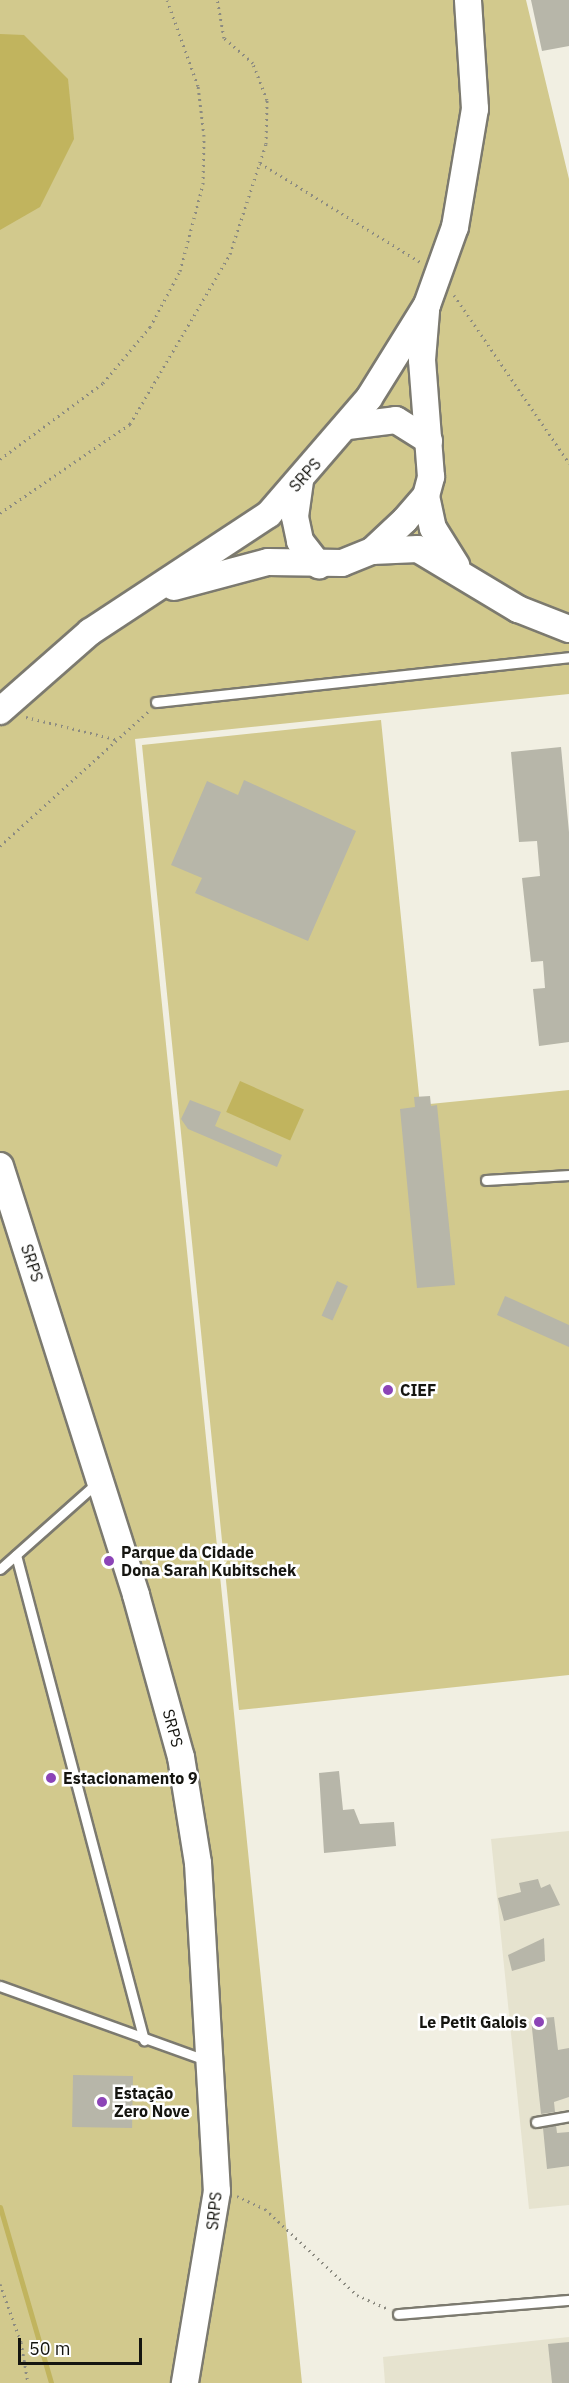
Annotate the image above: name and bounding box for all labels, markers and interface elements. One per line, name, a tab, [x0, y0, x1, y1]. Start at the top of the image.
street label: SRPS	[285, 454, 325, 496]
street label: SRPS	[17, 1242, 47, 1284]
place label: CIEF	[400, 1380, 436, 1400]
marker: CIEF	[381, 1383, 395, 1397]
place label: Parque da Cidade Dona Sarah Kubitschek	[121, 1542, 296, 1580]
marker: Parque da Cidade Dona Sarah Kubitschek	[102, 1554, 116, 1568]
street label: SRPS	[159, 1707, 187, 1749]
place label: Estacionamento 9	[63, 1768, 198, 1788]
marker: Estacionamento 9	[44, 1771, 58, 1785]
place label: Le Petit Galois	[419, 2012, 527, 2032]
marker: Le Petit Galois	[532, 2015, 546, 2029]
place label: Estação Zero Nove	[114, 2083, 190, 2121]
marker: Estação Zero Nove	[95, 2095, 109, 2109]
street label: SRPS	[202, 2191, 226, 2231]
scale bar	[21, 2326, 146, 2364]
text: 50 m	[29, 2337, 71, 2360]

